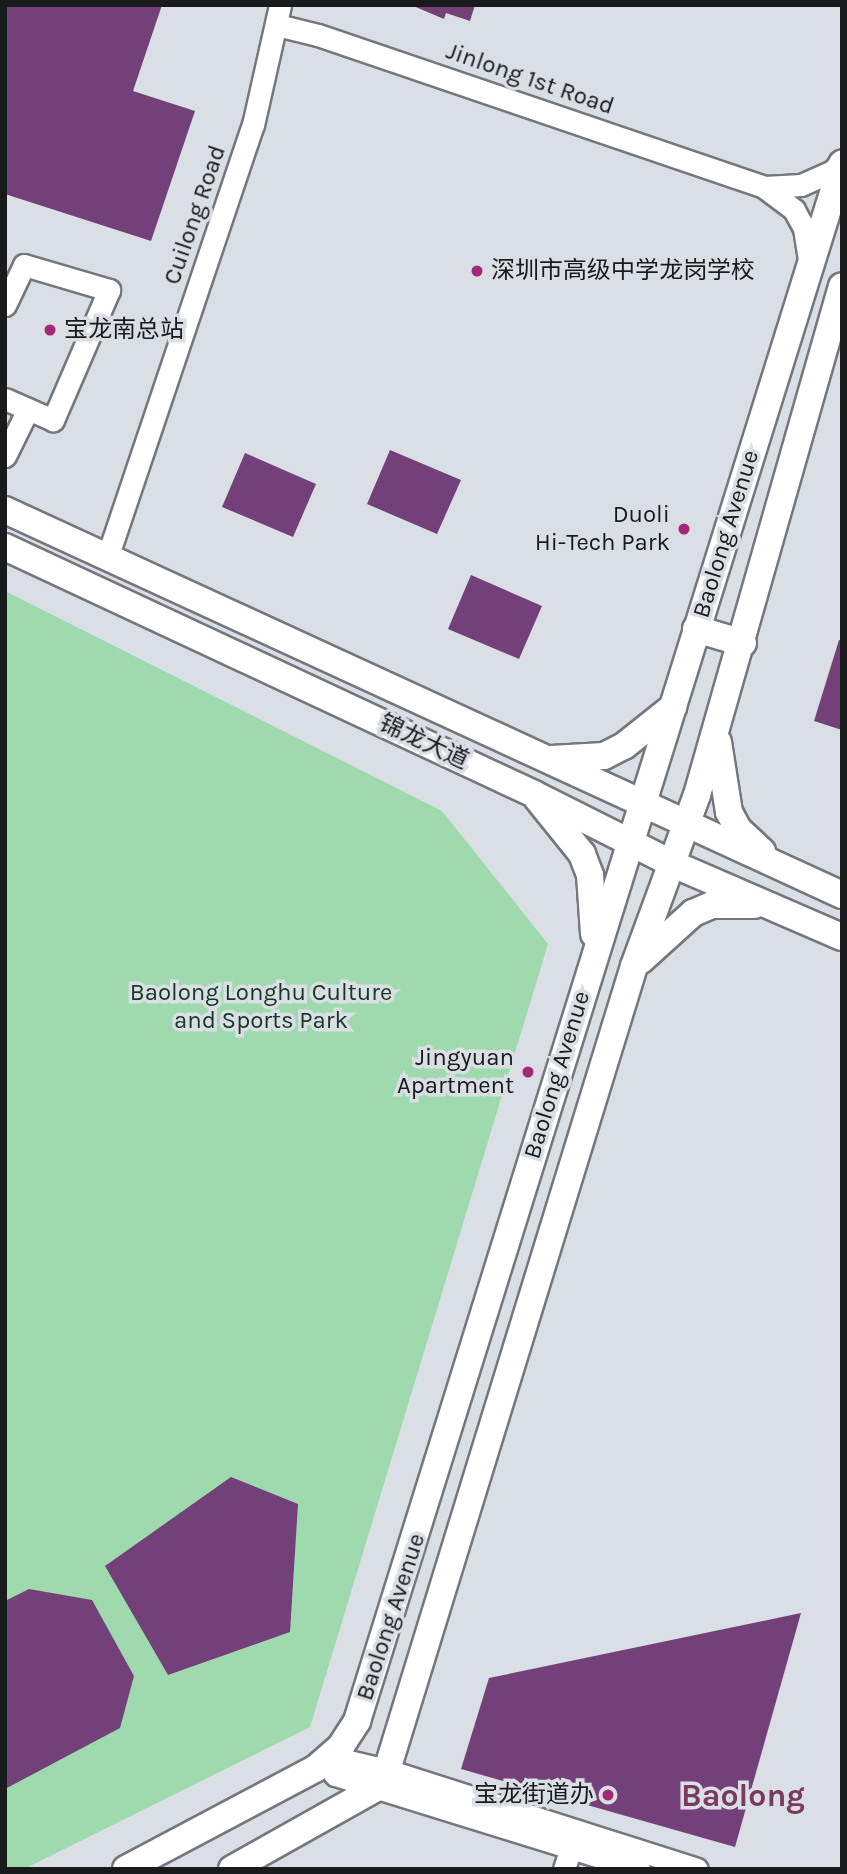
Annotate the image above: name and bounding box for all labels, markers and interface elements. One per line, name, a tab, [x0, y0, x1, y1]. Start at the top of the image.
street label: Jinlong 1st Road	[442, 37, 618, 121]
street label: Cuilong Road	[158, 142, 232, 288]
place label: 深圳市高级中学龙岗学校	[491, 257, 755, 285]
marker: 深圳市高级中学龙岗学校	[469, 263, 485, 279]
place label: 宝龙南总站	[64, 316, 184, 344]
marker: 宝龙南总站	[42, 322, 58, 338]
street label: Baolong Avenue	[687, 447, 765, 621]
place label: Duoli Hi-Tech Park	[535, 501, 670, 557]
marker: Duoli Hi-Tech Park	[676, 521, 692, 537]
street label: 锦龙大道	[374, 709, 474, 775]
park label: Baolong Longhu Culture and Sports Park	[130, 979, 392, 1035]
street label: Baolong Avenue	[518, 988, 596, 1162]
place label: Jingyuan Apartment	[397, 1044, 514, 1100]
marker: Jingyuan Apartment	[520, 1064, 536, 1080]
street label: Baolong Avenue	[350, 1530, 432, 1704]
district label: Baolong	[681, 1777, 805, 1815]
place label: 宝龙街道办	[474, 1781, 594, 1809]
marker: 宝龙街道办	[600, 1787, 616, 1803]

